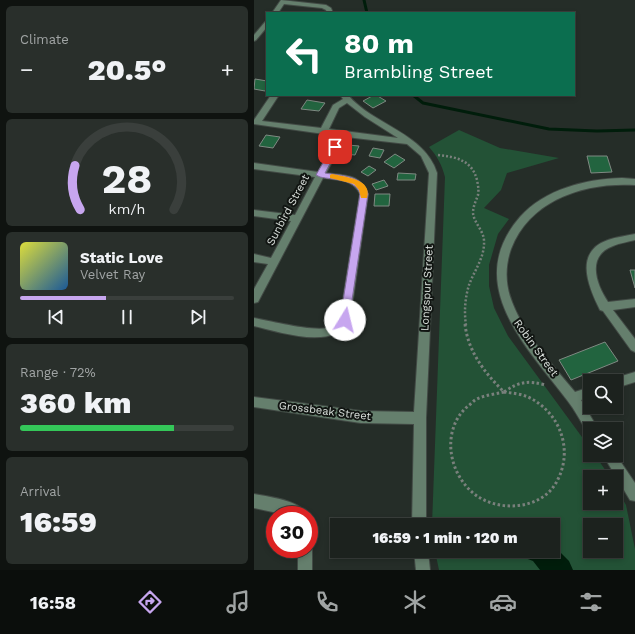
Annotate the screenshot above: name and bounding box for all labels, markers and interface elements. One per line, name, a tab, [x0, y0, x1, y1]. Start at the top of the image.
text: 80 m	[344, 27, 414, 60]
icon: left	[278, 28, 330, 80]
text: Climate	[20, 32, 69, 47]
text: 20.5°	[87, 52, 167, 87]
text: −	[20, 57, 33, 82]
text: +	[221, 57, 234, 82]
text: Brambling Street	[344, 61, 493, 82]
pin	[318, 130, 352, 164]
icon: arrive	[324, 136, 346, 158]
text: 28	[102, 154, 152, 203]
street label: Sunbird Street	[264, 172, 312, 248]
text: km/h	[109, 201, 145, 217]
street label: Longspur Street	[418, 244, 436, 331]
text: Static Love	[80, 249, 163, 267]
text: Velvet Ray	[80, 267, 145, 282]
position arrow	[324, 299, 366, 341]
icon: previous	[45, 306, 67, 328]
icon: pause	[116, 306, 138, 328]
icon: next	[187, 306, 209, 328]
street label: Robin Street	[511, 317, 561, 379]
text: Range · 72%	[20, 365, 96, 380]
map controls	[583, 374, 623, 558]
button: search	[583, 374, 623, 414]
text: 360 km	[20, 385, 131, 420]
street label: Grossbeak Street	[278, 399, 372, 423]
button: layers	[583, 422, 623, 462]
button: +	[583, 470, 623, 510]
text: Arrival	[20, 484, 61, 499]
text: 16:59	[20, 504, 97, 539]
speed limit sign: 30	[266, 506, 318, 558]
button: −	[583, 518, 623, 558]
text: 16:59 · 1 min · 120 m	[372, 529, 518, 547]
icon: directions	[136, 588, 164, 616]
icon: music	[224, 588, 252, 616]
icon: phone	[313, 588, 341, 616]
icon: climate	[401, 588, 429, 616]
icon: car	[489, 588, 517, 616]
icon: filters	[577, 588, 605, 616]
text: 16:58	[30, 592, 76, 613]

